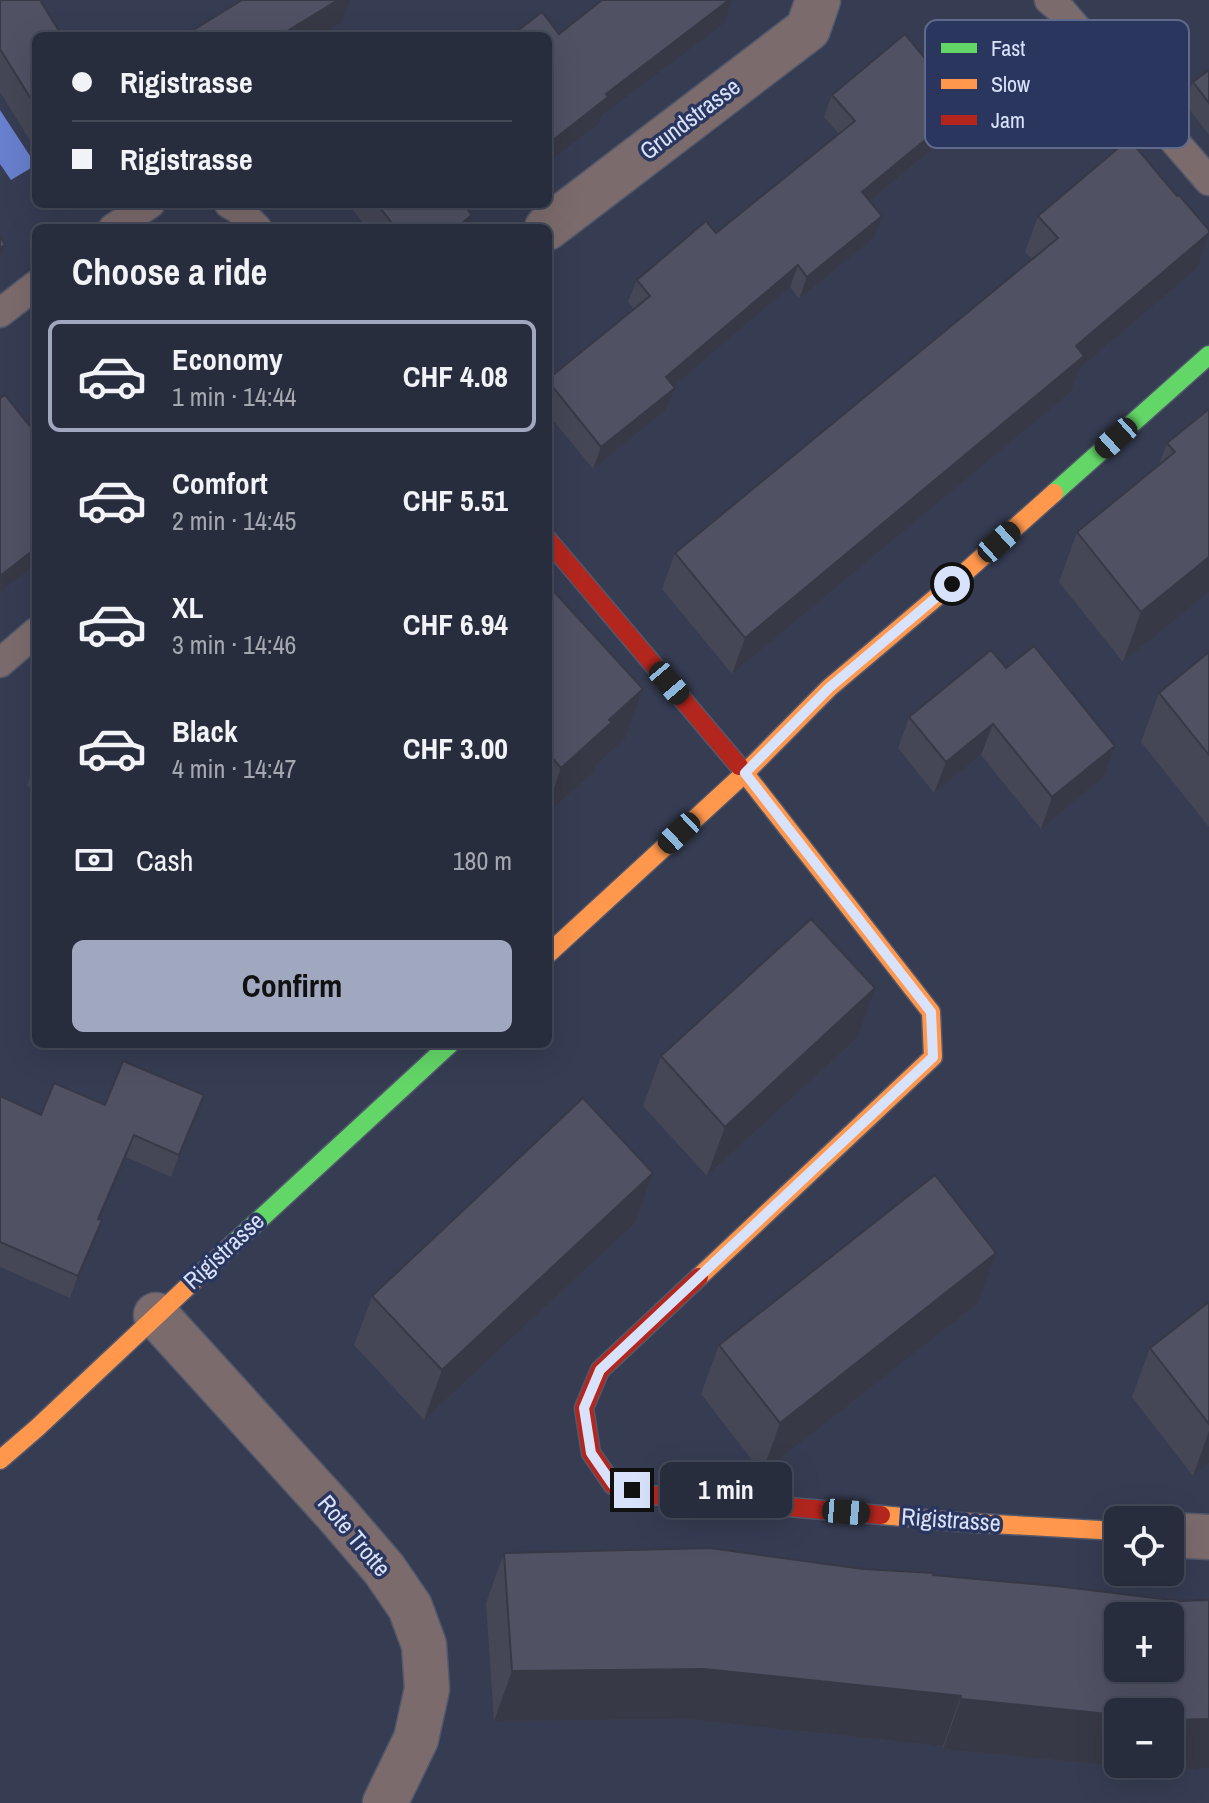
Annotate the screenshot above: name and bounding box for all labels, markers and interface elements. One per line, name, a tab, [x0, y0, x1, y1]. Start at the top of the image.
legend	[925, 20, 1189, 148]
text: Fast	[991, 33, 1025, 63]
text: Rigistrasse	[120, 62, 253, 102]
text: Slow	[991, 69, 1030, 99]
street label: Grundstrasse	[633, 70, 746, 167]
text: Jam	[991, 105, 1025, 135]
text: Rigistrasse	[120, 139, 253, 179]
text: Choose a ride	[72, 248, 267, 296]
text: Economy	[172, 339, 283, 379]
icon: car	[76, 340, 148, 412]
text: CHF 4.08	[403, 356, 508, 396]
text: 1 min · 14:44	[172, 379, 296, 414]
car	[1090, 413, 1142, 463]
text: Comfort	[172, 463, 268, 503]
icon: car	[76, 464, 148, 536]
text: CHF 5.51	[403, 480, 508, 520]
text: 2 min · 14:45	[172, 503, 296, 538]
car	[973, 517, 1025, 567]
route start	[934, 566, 970, 602]
text: XL	[172, 587, 203, 627]
icon: car	[76, 588, 148, 660]
text: CHF 6.94	[403, 604, 508, 644]
text: 3 min · 14:46	[172, 627, 296, 662]
car	[644, 657, 694, 709]
text: Black	[172, 711, 238, 751]
icon: car	[76, 712, 148, 784]
text: CHF 3.00	[403, 728, 508, 768]
text: 4 min · 14:47	[172, 751, 296, 786]
car	[653, 808, 705, 858]
icon: cash	[72, 838, 116, 882]
text: Cash	[136, 840, 193, 880]
text: 180 m	[453, 843, 512, 878]
button: Confirm	[72, 940, 512, 1032]
street label: Rigistrasse	[176, 1205, 271, 1296]
callout: 1 min	[660, 1462, 792, 1518]
route end	[614, 1472, 650, 1508]
text: 1 min	[698, 1472, 754, 1507]
street label: Rote Trotte	[311, 1488, 398, 1583]
car	[821, 1498, 871, 1526]
street label: Rigistrasse	[900, 1500, 1002, 1538]
map controls	[1104, 1506, 1184, 1778]
button: locate	[1104, 1506, 1184, 1586]
button: +	[1104, 1602, 1184, 1682]
button: −	[1104, 1698, 1184, 1778]

